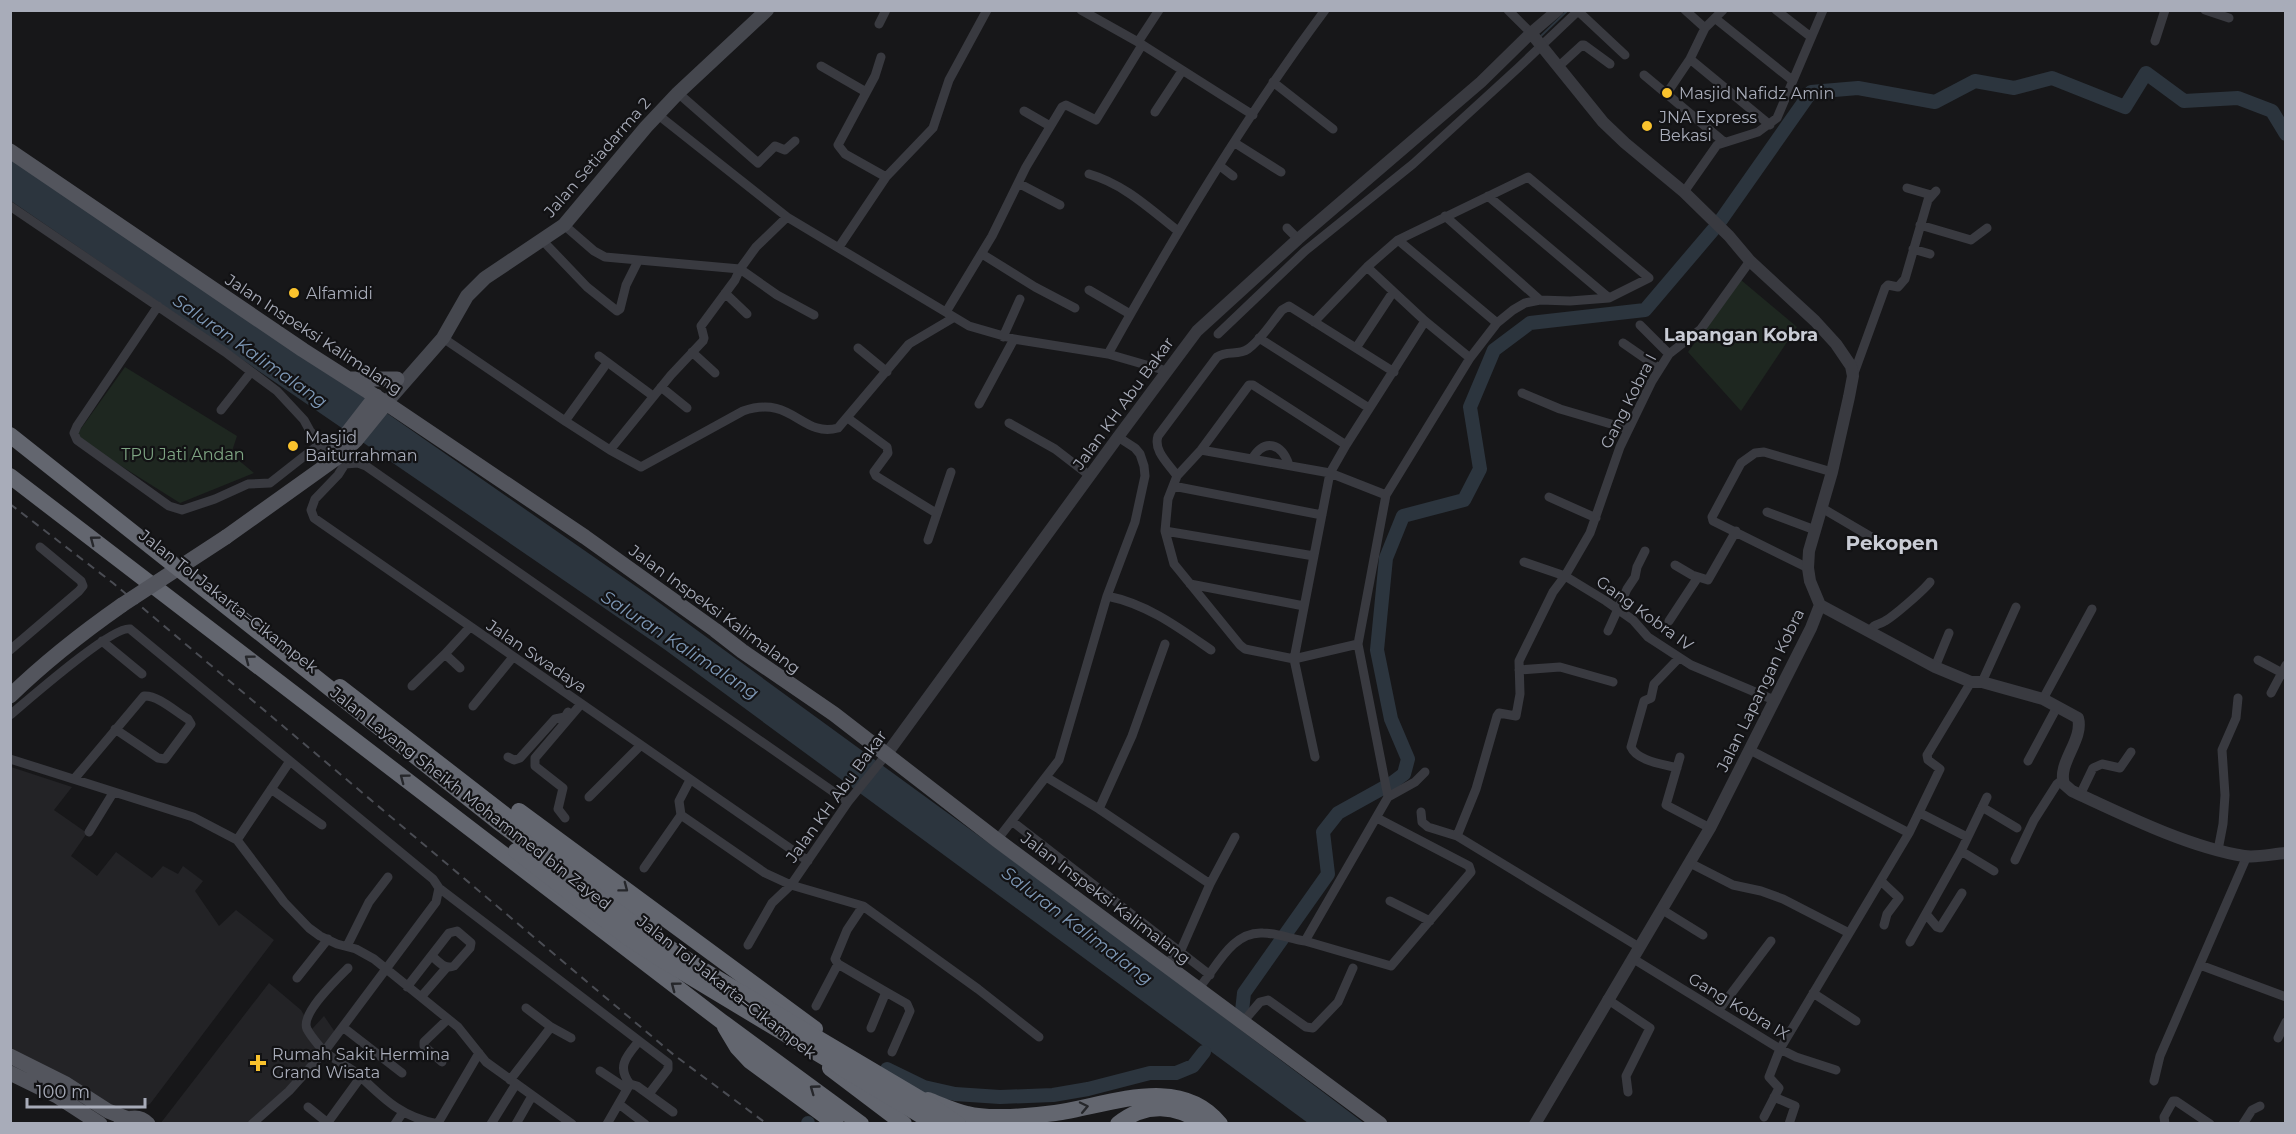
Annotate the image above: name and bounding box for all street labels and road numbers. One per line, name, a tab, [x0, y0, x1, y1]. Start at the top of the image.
street label: Jalan Setiadarma 2	[540, 94, 654, 222]
street label: Jalan Inspeksi Kalimalang	[221, 270, 406, 399]
street label: Jalan KH Abu Bakar	[1068, 333, 1178, 474]
street label: Gang Kobra I	[1596, 351, 1660, 452]
street label: Jalan Tol Jakarta–Cikampek	[135, 525, 322, 677]
street label: Jalan Inspeksi Kalimalang	[625, 540, 804, 678]
street label: Gang Kobra IV	[1593, 572, 1697, 655]
street label: Jalan Lapangan Kobra	[1712, 606, 1808, 776]
street label: Jalan Swadaya	[482, 615, 590, 697]
street label: Jalan Layang Sheikh Mohammed bin Zayed	[326, 682, 615, 914]
street label: Jalan KH Abu Bakar	[781, 726, 891, 867]
street label: Jalan Inspeksi Kalimalang	[1017, 828, 1194, 968]
street label: Jalan Tol Jakarta–Cikampek	[633, 911, 820, 1063]
street label: Gang Kobra IX	[1685, 969, 1793, 1044]

